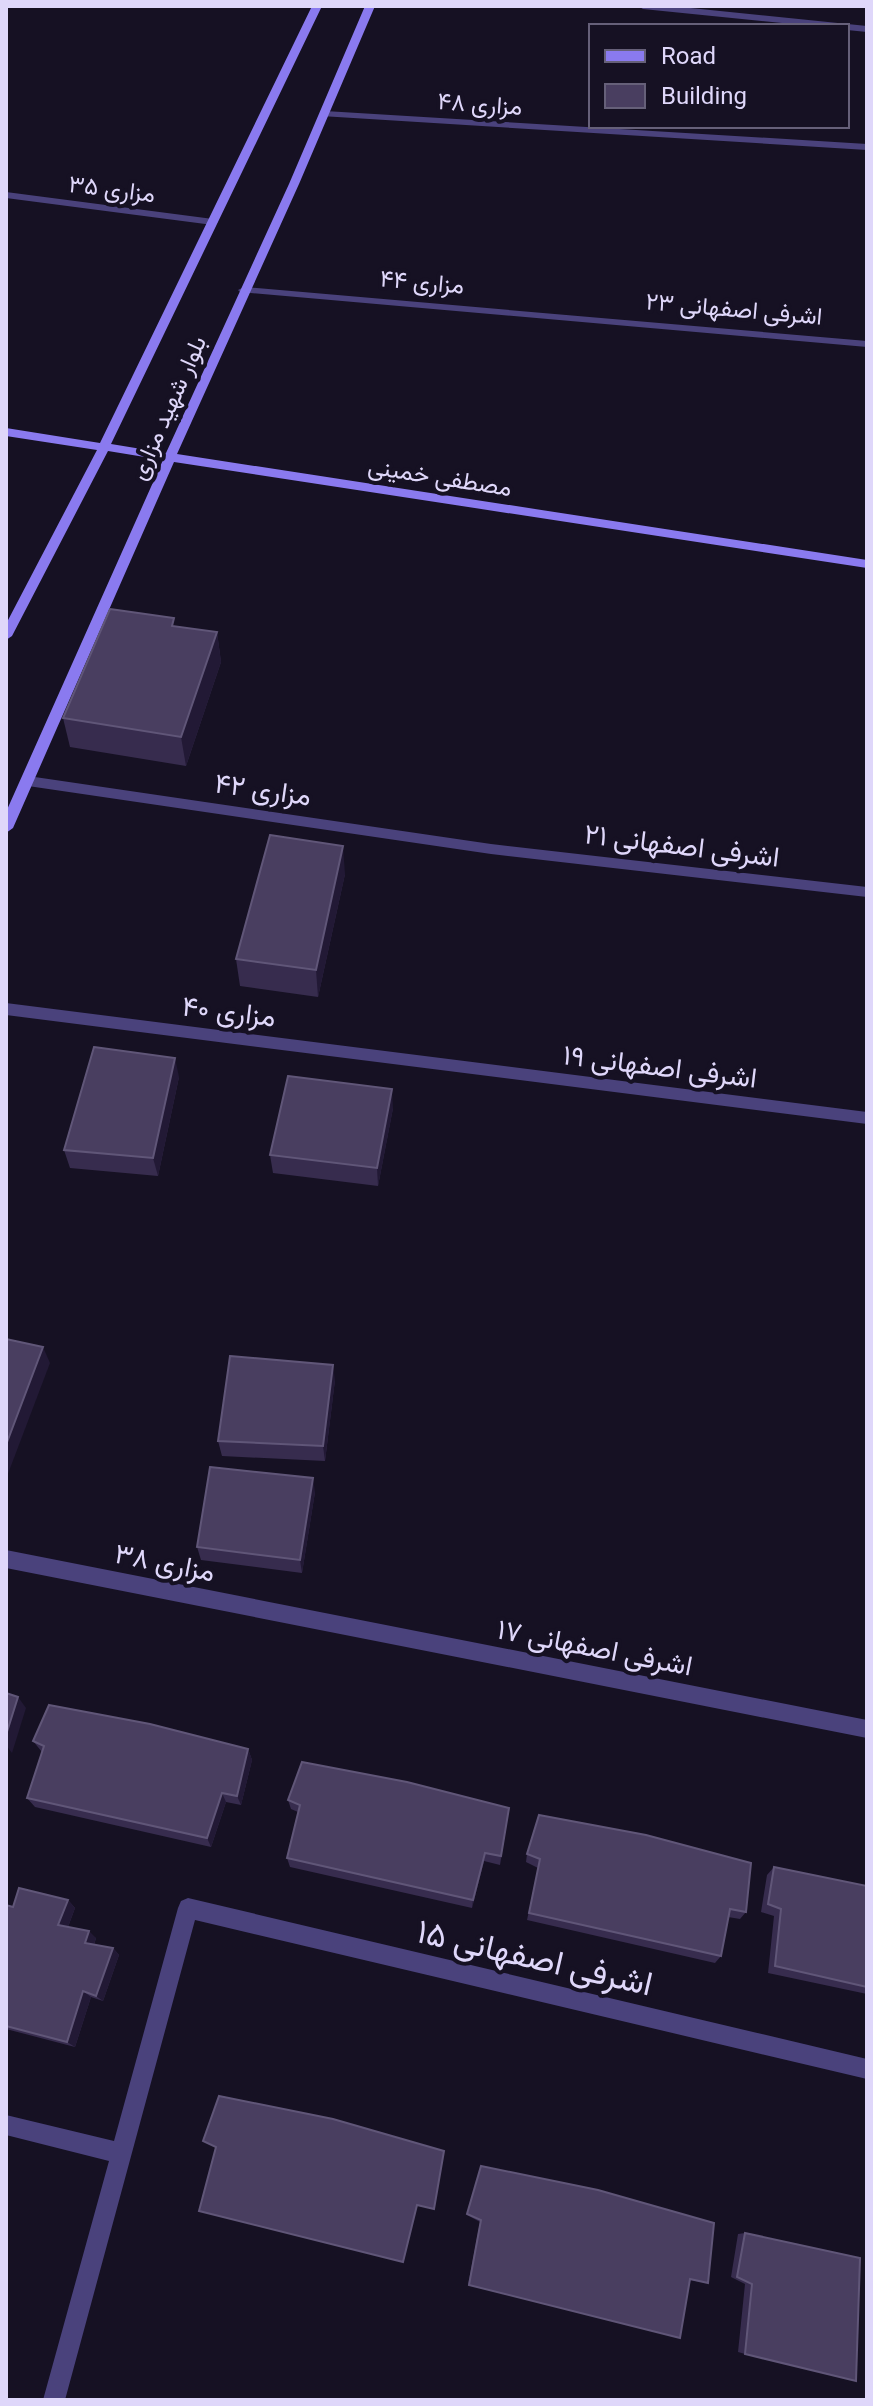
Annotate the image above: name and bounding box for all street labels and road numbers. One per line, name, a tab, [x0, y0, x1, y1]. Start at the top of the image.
street label: مزاری ۴۸	[437, 87, 523, 122]
street label: مزاری ۳۵	[67, 170, 157, 209]
street label: مزاری ۴۴	[379, 264, 465, 301]
street label: اشرفی اصفهانی ۲۳	[644, 287, 823, 332]
street label: بلوار شهید مزاری	[124, 332, 213, 485]
street label: مصطفی خمینی	[366, 452, 514, 502]
street label: مزاری ۴۲	[212, 766, 313, 814]
street label: اشرفی اصفهانی ۲۱	[582, 817, 781, 875]
street label: مزاری ۴۰	[180, 989, 278, 1035]
street label: اشرفی اصفهانی ۱۹	[561, 1038, 759, 1096]
street label: مزاری ۳۸	[112, 1537, 218, 1589]
street label: اشرفی اصفهانی ۱۷	[494, 1612, 695, 1684]
street label: اشرفی اصفهانی ۱۵	[413, 1910, 657, 2005]

